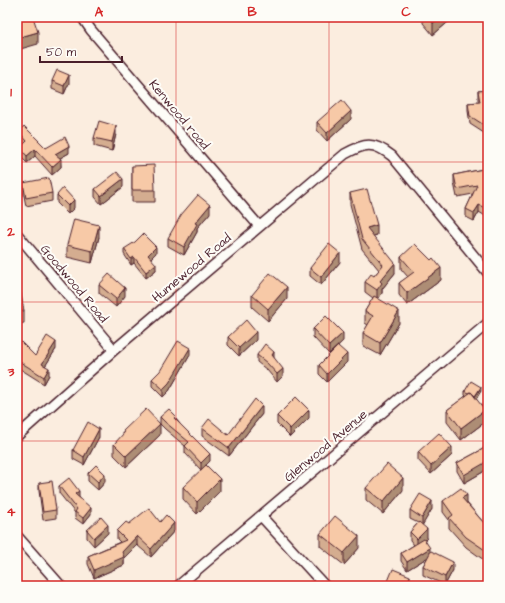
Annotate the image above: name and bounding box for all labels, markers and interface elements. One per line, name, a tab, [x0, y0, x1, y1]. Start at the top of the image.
text: A	[95, 3, 104, 21]
text: B	[247, 3, 257, 21]
text: C	[401, 3, 411, 21]
scale bar	[40, 38, 122, 64]
text: 50 m	[46, 44, 77, 61]
street label: Kenwood road	[145, 76, 214, 154]
text: 1	[10, 83, 12, 101]
text: 2	[6, 223, 15, 241]
street label: Humewood Road	[148, 229, 235, 306]
street label: Goodwood Road	[36, 241, 113, 327]
text: 3	[7, 363, 15, 381]
street label: Glenwood Avenue	[280, 406, 371, 486]
text: 4	[7, 503, 16, 521]

